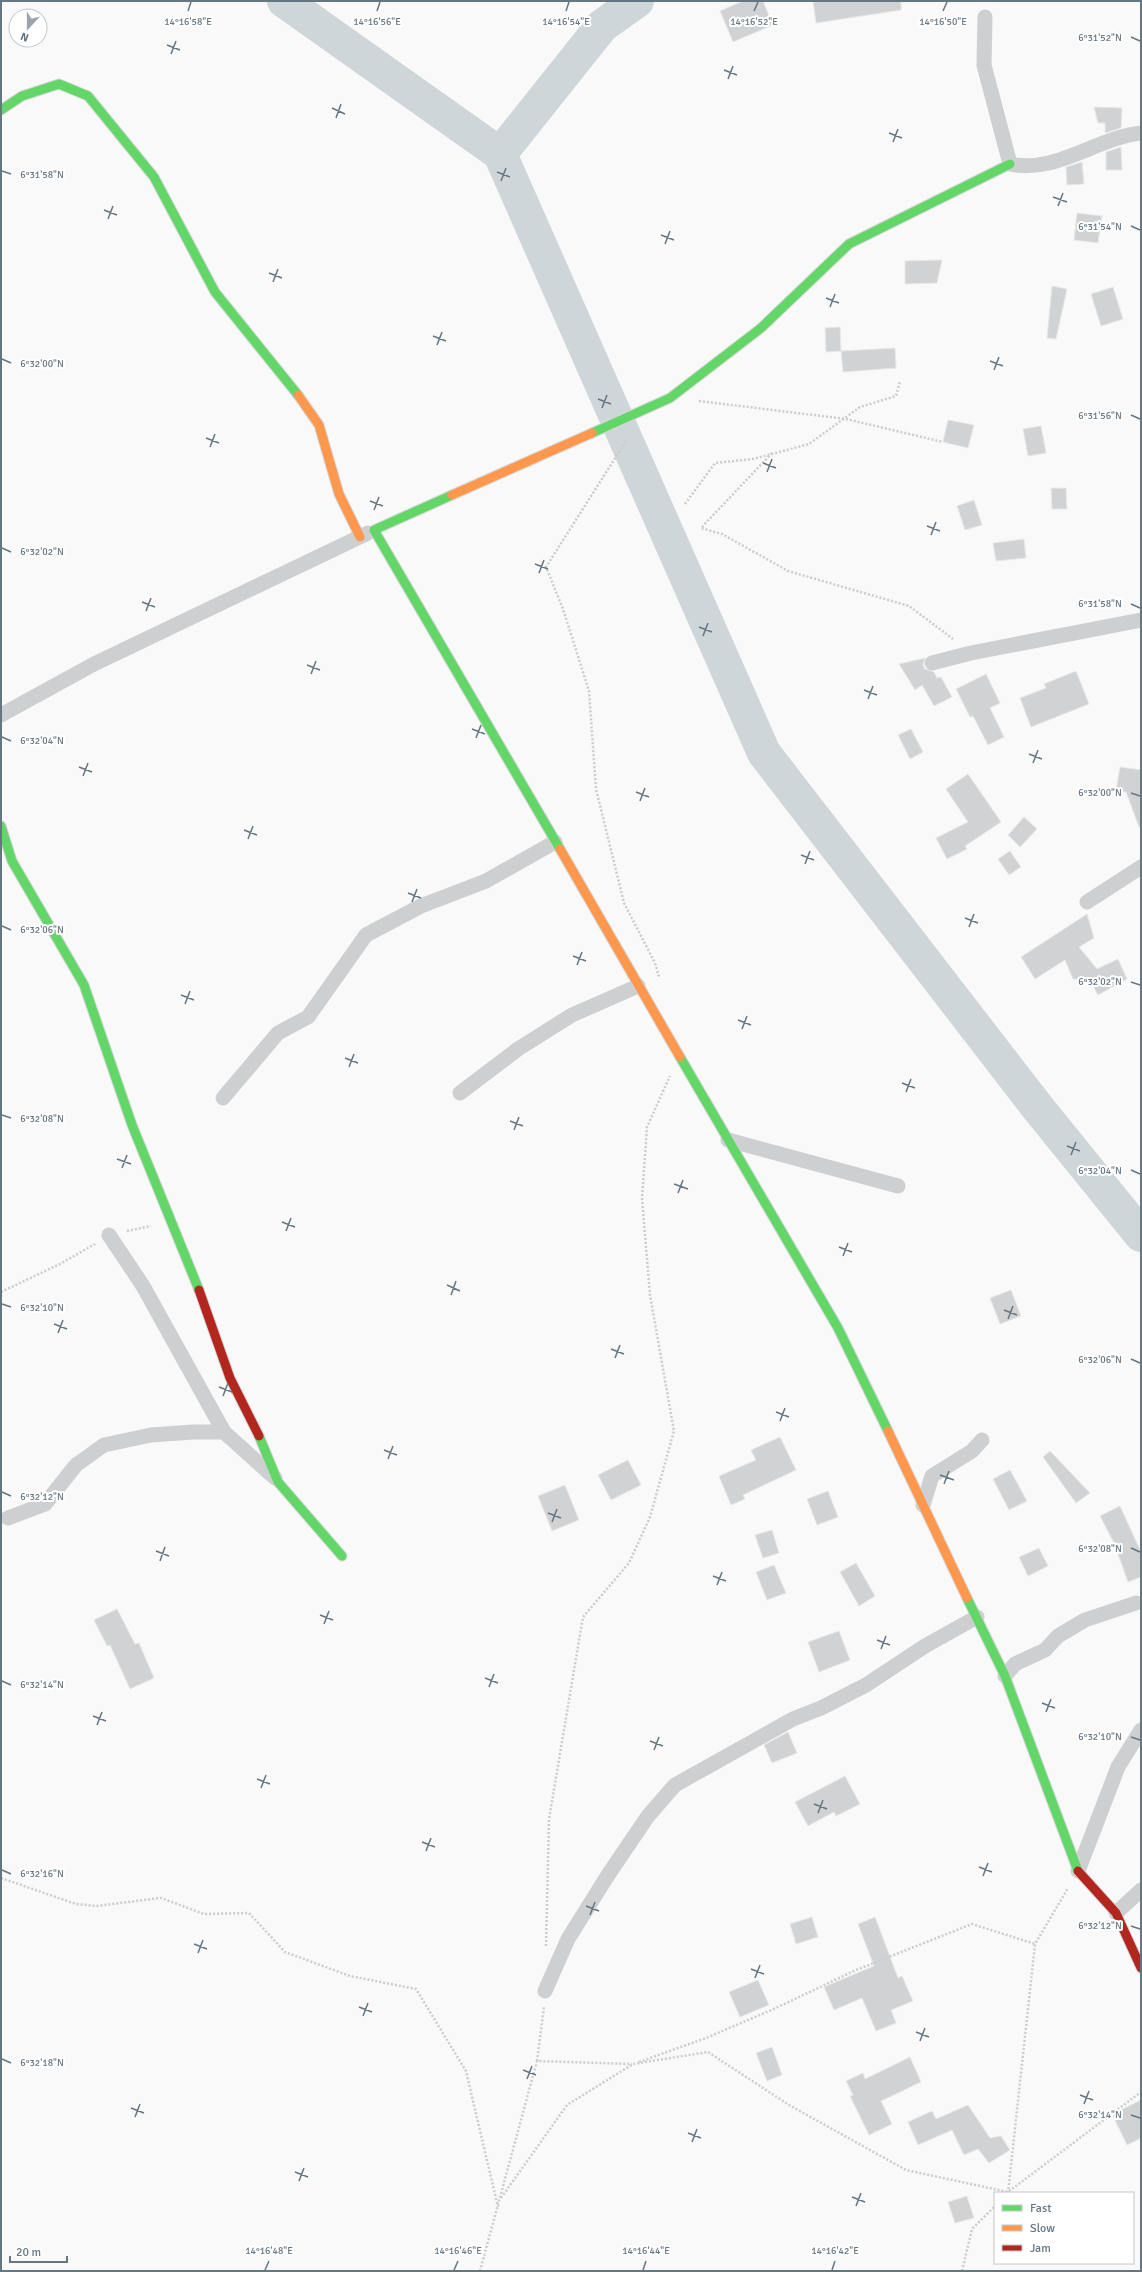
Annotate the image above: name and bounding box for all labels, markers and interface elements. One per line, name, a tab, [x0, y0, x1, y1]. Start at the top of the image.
north arrow	[8, 8, 48, 48]
text: 14°16'58"E	[164, 16, 212, 28]
text: 14°16'56"E	[353, 16, 401, 28]
text: 14°16'54"E	[542, 16, 590, 28]
text: 14°16'52"E	[730, 16, 778, 28]
text: 14°16'50"E	[919, 16, 967, 28]
text: N	[19, 29, 30, 44]
text: 6°31'52"N	[1078, 32, 1122, 44]
text: 6°31'58"N	[20, 169, 64, 181]
text: 6°31'54"N	[1078, 221, 1122, 233]
text: 6°32'00"N	[20, 358, 64, 370]
text: 6°31'56"N	[1078, 410, 1122, 422]
text: 6°32'02"N	[20, 546, 64, 558]
text: 6°31'58"N	[1078, 598, 1122, 610]
text: 6°32'04"N	[20, 735, 64, 747]
text: 6°32'00"N	[1078, 787, 1122, 799]
text: 6°32'06"N	[20, 924, 64, 936]
text: 6°32'02"N	[1078, 976, 1122, 988]
text: 6°32'08"N	[20, 1113, 64, 1125]
text: 6°32'04"N	[1078, 1165, 1122, 1177]
text: 6°32'10"N	[20, 1302, 64, 1314]
text: 6°32'06"N	[1078, 1354, 1122, 1366]
text: 6°32'12"N	[20, 1491, 64, 1503]
text: 6°32'08"N	[1078, 1543, 1122, 1555]
text: 6°32'14"N	[20, 1679, 64, 1691]
text: 6°32'10"N	[1078, 1731, 1122, 1743]
text: 6°32'16"N	[20, 1868, 64, 1880]
text: 6°32'12"N	[1078, 1920, 1122, 1932]
text: 6°32'18"N	[20, 2057, 64, 2069]
text: 6°32'14"N	[1078, 2109, 1122, 2121]
legend	[994, 2192, 1134, 2264]
text: Fast	[1030, 2201, 1051, 2216]
text: Slow	[1030, 2221, 1055, 2236]
scale bar	[10, 2238, 67, 2264]
text: Jam	[1030, 2241, 1051, 2256]
text: 20 m	[16, 2245, 41, 2260]
text: 14°16'48"E	[245, 2245, 293, 2257]
text: 14°16'46"E	[434, 2245, 482, 2257]
text: 14°16'44"E	[622, 2245, 670, 2257]
text: 14°16'42"E	[811, 2245, 859, 2257]

